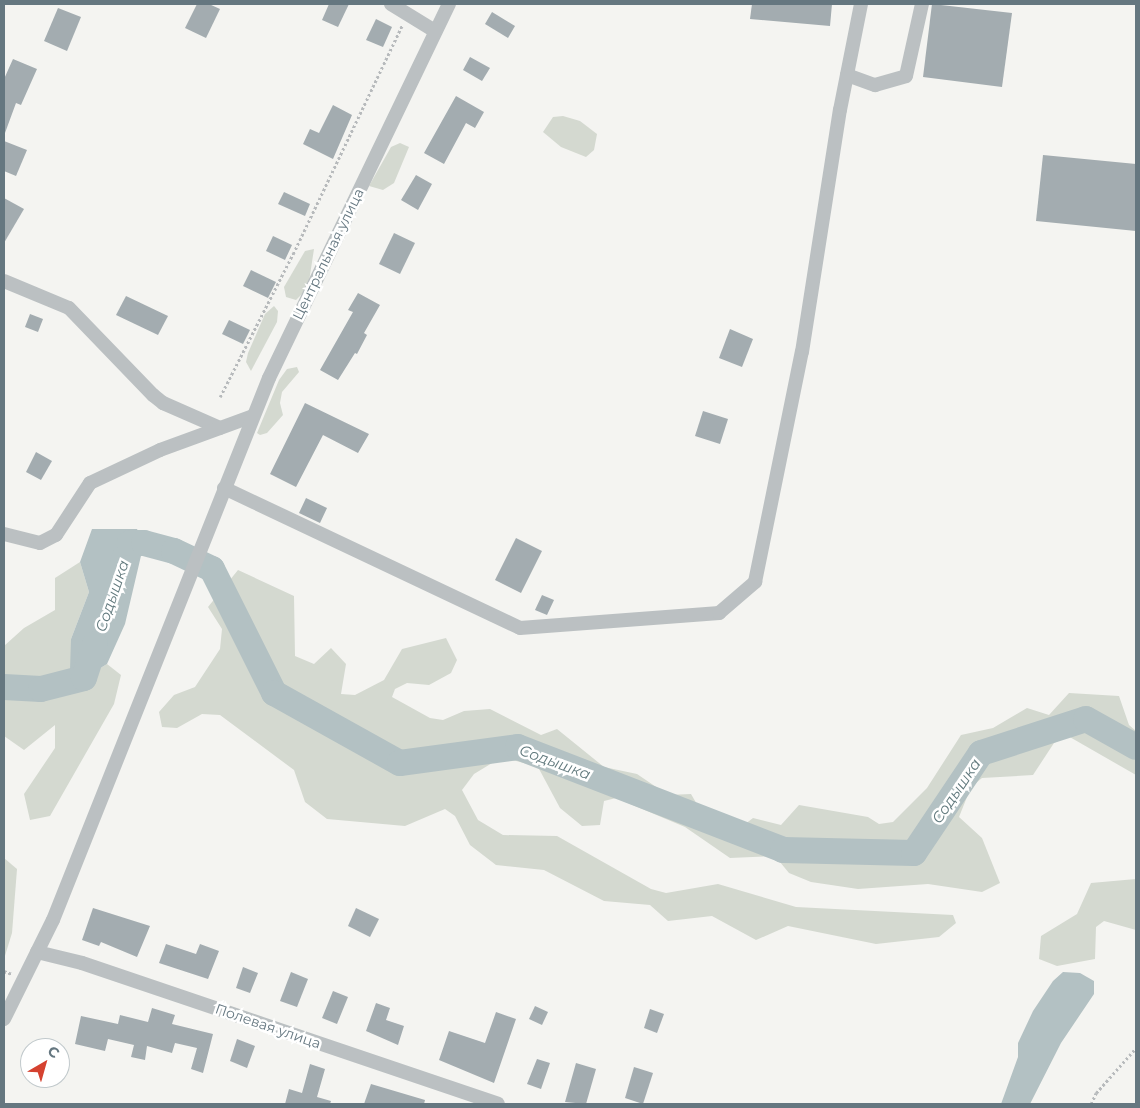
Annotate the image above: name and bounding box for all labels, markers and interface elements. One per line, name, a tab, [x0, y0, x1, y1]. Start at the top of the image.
street label: Центральная улица	[289, 186, 367, 322]
water label: Содышка	[91, 558, 133, 634]
water label: Содышка	[517, 741, 593, 783]
water label: Содышка	[928, 755, 984, 827]
street label: Полевая улица	[213, 1000, 323, 1052]
north arrow	[20, 1038, 70, 1088]
text: С	[44, 1042, 63, 1062]

